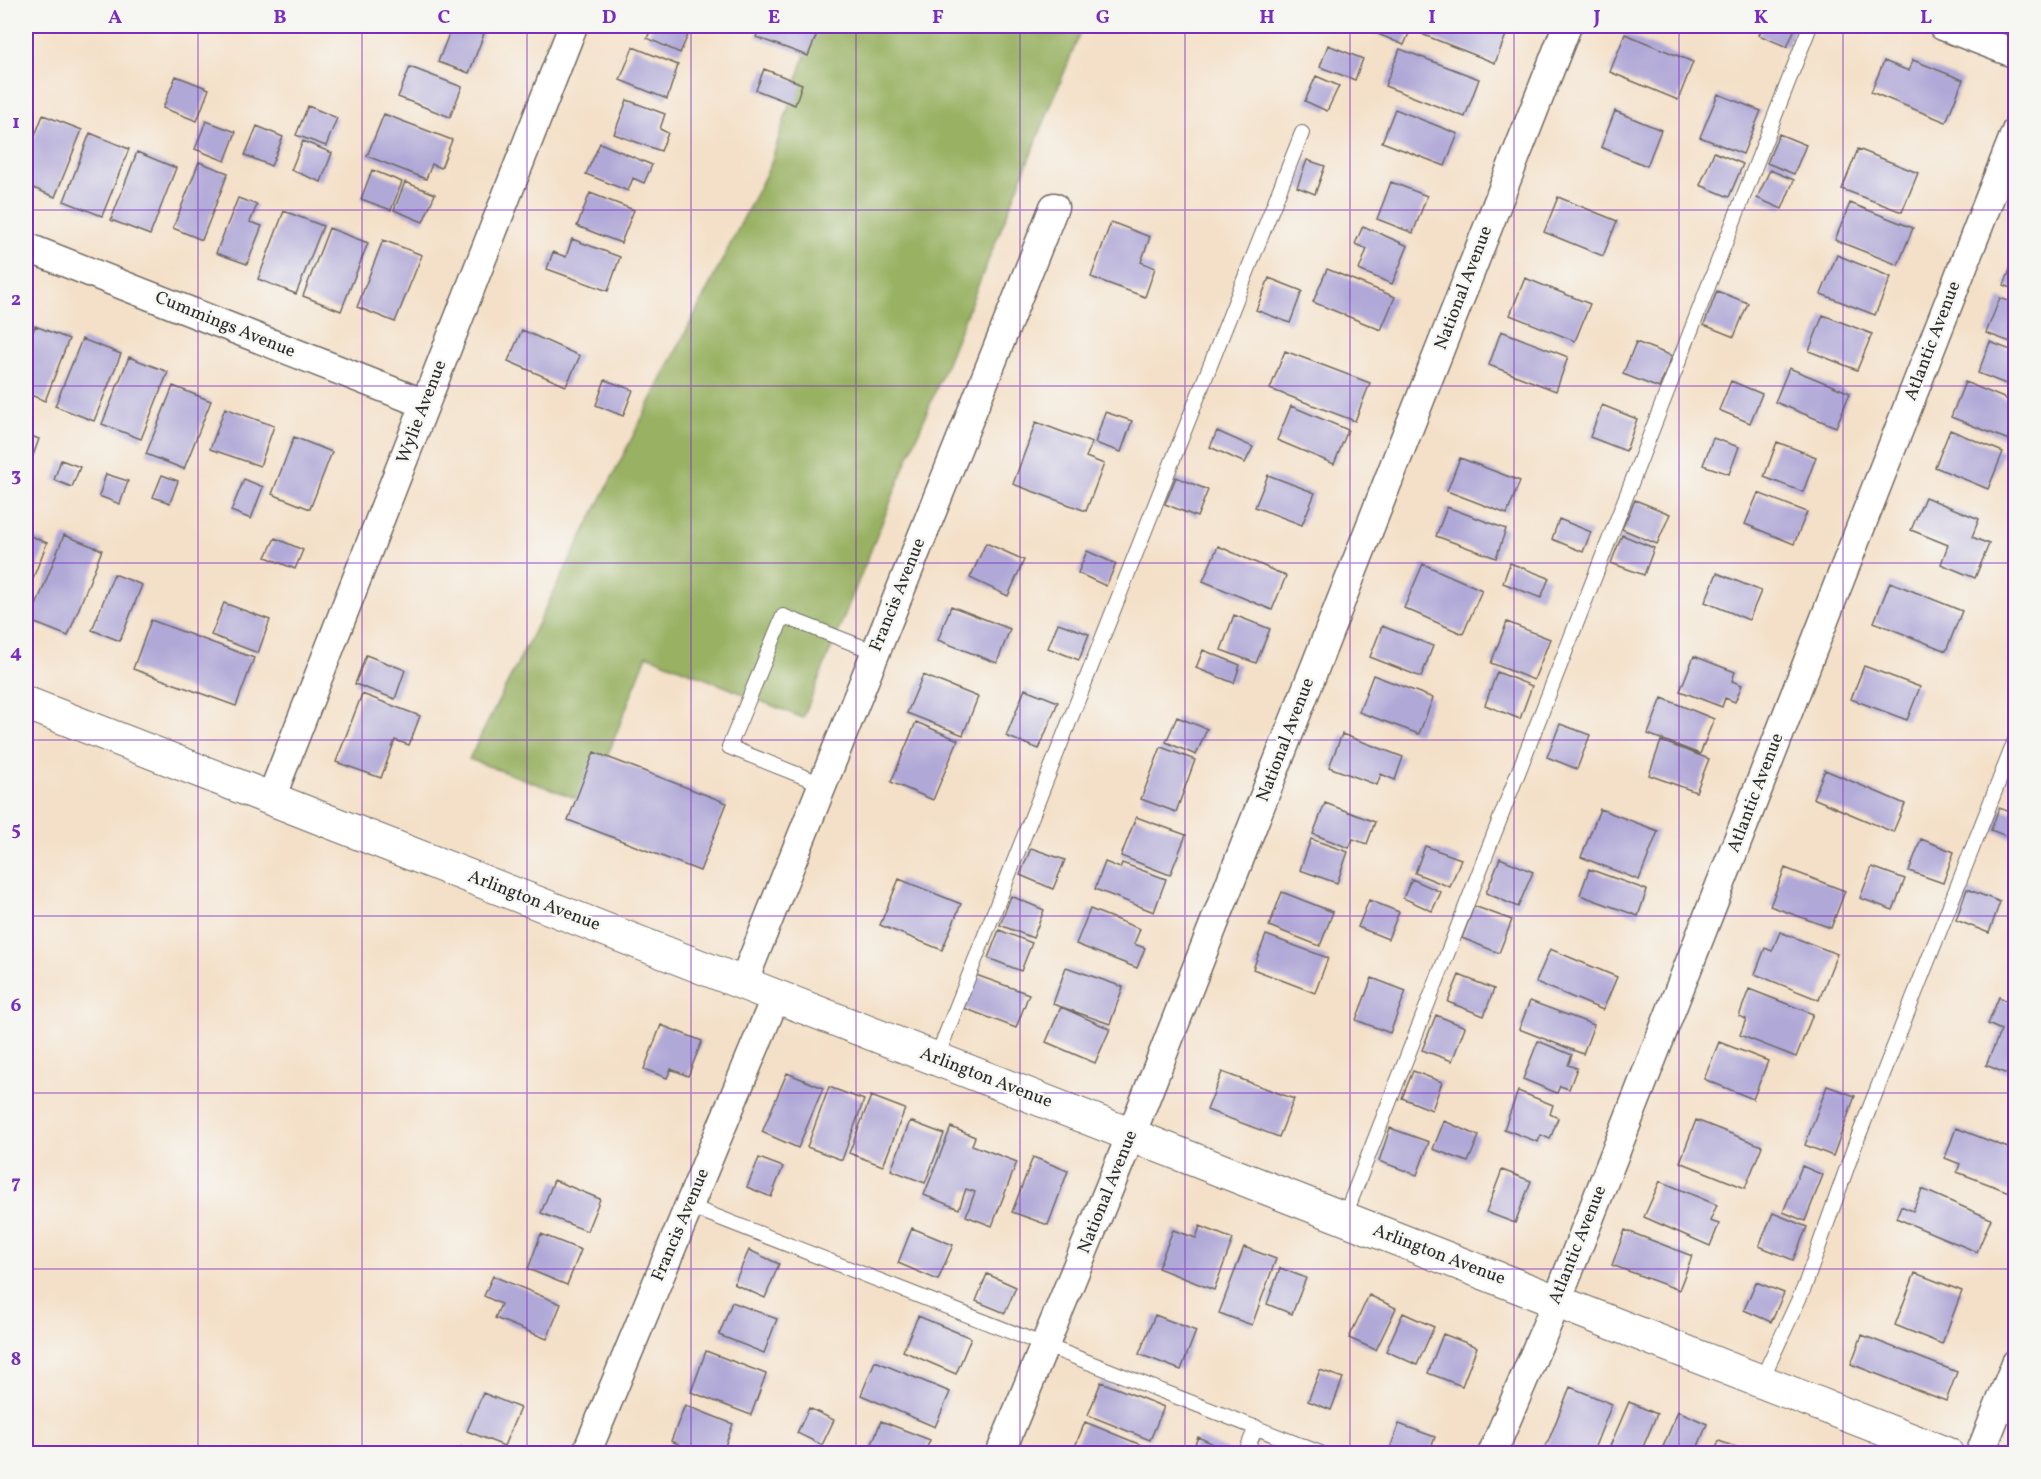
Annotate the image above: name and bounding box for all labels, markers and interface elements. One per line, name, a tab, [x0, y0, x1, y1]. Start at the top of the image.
text: A	[108, 4, 122, 32]
text: B	[273, 4, 287, 32]
text: C	[438, 4, 451, 32]
text: D	[602, 4, 616, 32]
text: E	[768, 4, 780, 32]
text: F	[932, 4, 944, 32]
text: G	[1096, 4, 1110, 32]
text: H	[1259, 4, 1275, 32]
text: I	[1428, 4, 1436, 32]
text: J	[1592, 4, 1601, 32]
text: K	[1754, 4, 1769, 32]
text: L	[1920, 4, 1932, 32]
text: 1	[12, 109, 20, 137]
street label: National Avenue	[1429, 222, 1499, 354]
street label: Atlantic Avenue	[1899, 278, 1967, 404]
street label: Cummings Avenue	[151, 285, 299, 365]
text: 2	[11, 286, 21, 314]
street label: Wylie Avenue	[391, 357, 453, 467]
text: 3	[11, 462, 21, 490]
street label: Francis Avenue	[864, 534, 932, 656]
text: 4	[10, 639, 22, 667]
street label: National Avenue	[1251, 674, 1321, 806]
street label: Atlantic Avenue	[1722, 730, 1790, 856]
text: 5	[11, 816, 21, 844]
street label: Arlington Avenue	[464, 864, 604, 938]
text: 6	[11, 992, 22, 1020]
street label: Arlington Avenue	[916, 1041, 1056, 1115]
street label: National Avenue	[1072, 1127, 1144, 1257]
street label: Francis Avenue	[646, 1165, 716, 1285]
text: 7	[11, 1169, 21, 1197]
street label: Atlantic Avenue	[1543, 1182, 1613, 1308]
street label: Arlington Avenue	[1369, 1218, 1509, 1292]
text: 8	[11, 1346, 21, 1374]

